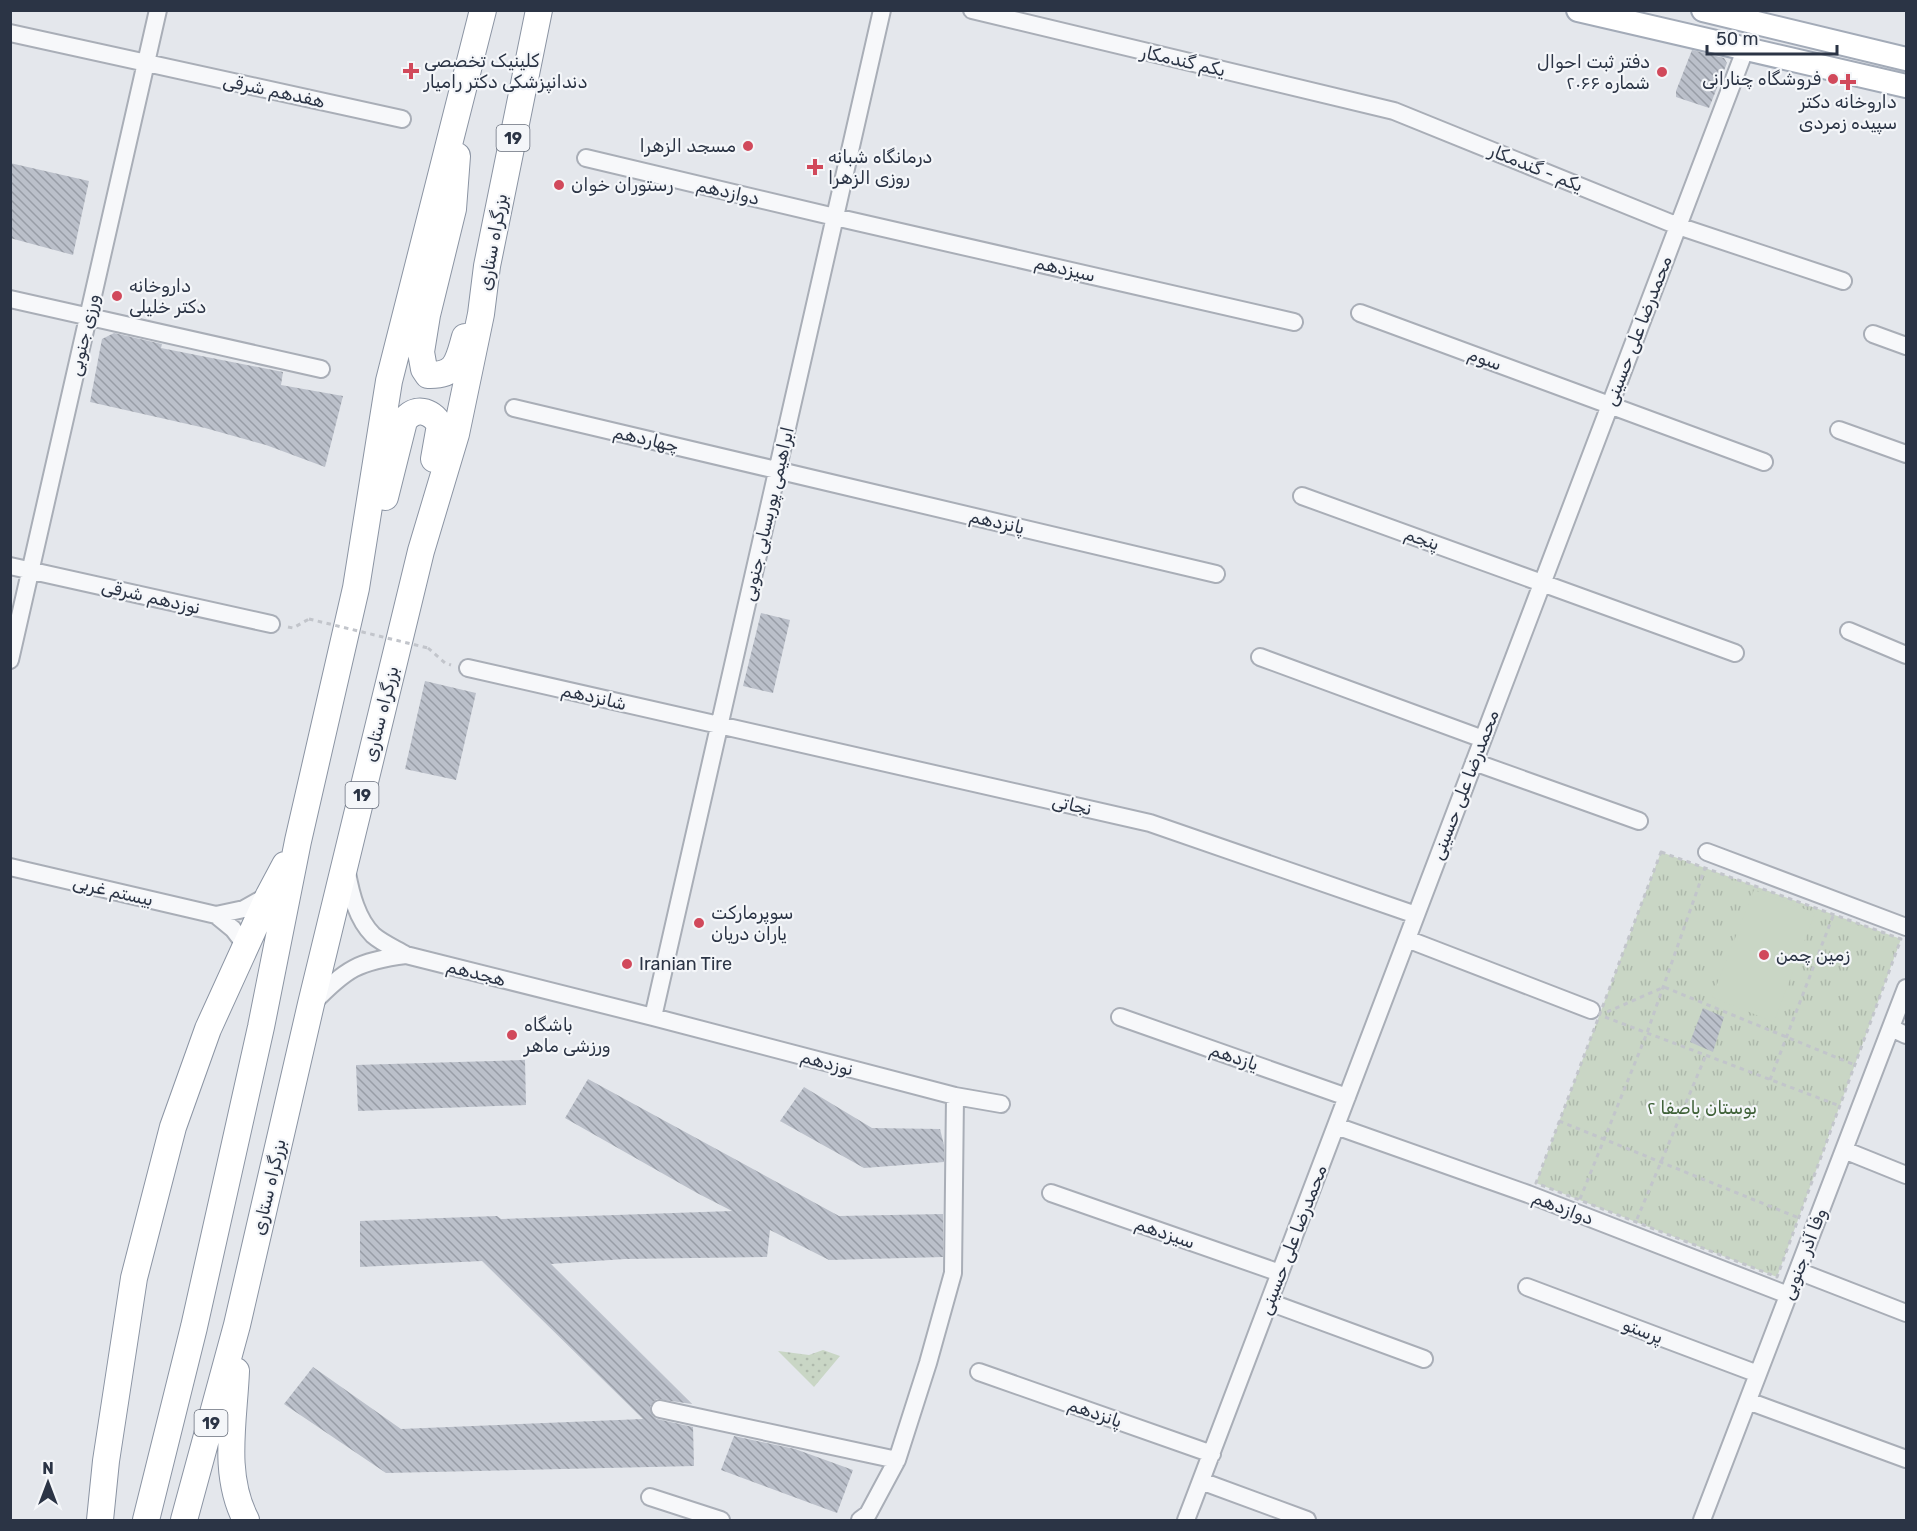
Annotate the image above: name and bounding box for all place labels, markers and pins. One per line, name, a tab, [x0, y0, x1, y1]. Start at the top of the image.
place label: کلینیک تخصصی دندانپزشکی دکتر رامیار	[423, 50, 587, 94]
place label: دفتر ثبت احوال شماره ۲۰۶۶	[1537, 51, 1650, 94]
marker: کلینیک تخصصی دندانپزشکی دکتر رامیار	[402, 62, 420, 80]
marker: دفتر ثبت احوال شماره ۲۰۶۶	[1655, 65, 1669, 79]
place label: فروشگاه چنارانی	[1702, 68, 1821, 90]
marker: فروشگاه چنارانی	[1826, 72, 1840, 86]
marker: داروخانه دکتر سپیده زمردی	[1841, 75, 1855, 89]
place label: داروخانه دکتر سپیده زمردی	[1798, 91, 1897, 135]
place label: مسجد الزهرا	[640, 135, 736, 157]
marker: مسجد الزهرا	[741, 139, 755, 153]
place label: درمانگاه شبانه روزی الزهرا	[828, 146, 932, 189]
marker: درمانگاه شبانه روزی الزهرا	[806, 158, 824, 176]
place label: رستوران خوان	[571, 174, 673, 196]
marker: رستوران خوان	[552, 178, 566, 192]
place label: داروخانه دکتر خلیلی	[129, 275, 206, 318]
marker: داروخانه دکتر خلیلی	[110, 289, 124, 303]
place label: سوپرمارکت یاران دریان	[711, 902, 794, 945]
marker: سوپرمارکت یاران دریان	[692, 916, 706, 930]
place label: زمین چمن	[1776, 944, 1850, 966]
marker: زمین چمن	[1757, 948, 1771, 962]
place label: Iranian Tire	[639, 953, 732, 975]
marker: Iranian Tire	[620, 957, 634, 971]
place label: باشگاه ورزشی ماهر	[523, 1014, 611, 1057]
marker: باشگاه ورزشی ماهر	[505, 1028, 519, 1042]

